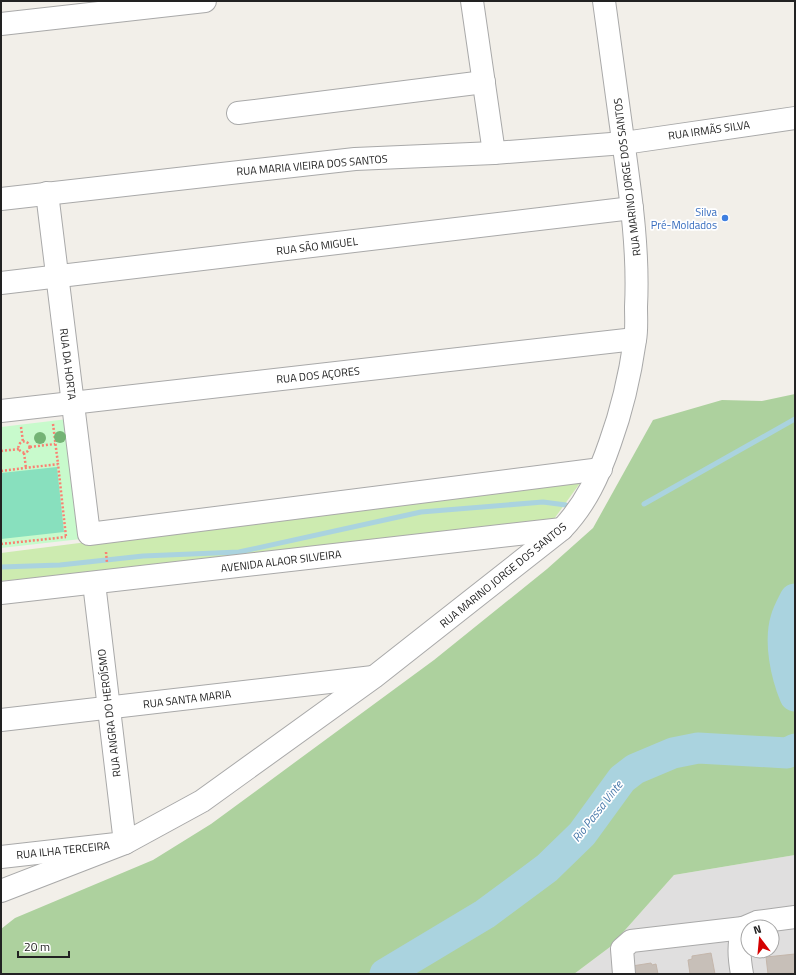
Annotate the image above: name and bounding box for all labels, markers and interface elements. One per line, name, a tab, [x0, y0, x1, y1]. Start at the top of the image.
street label: RUA MARINO JORGE DOS SANTOS	[609, 97, 645, 257]
street label: RUA IRMÃS SILVA	[667, 116, 751, 144]
street label: RUA MARIA VIEIRA DOS SANTOS	[236, 150, 388, 180]
place label: Silva Pré-Moldados	[651, 204, 717, 233]
marker: Silva Pré-Moldados	[720, 213, 730, 223]
street label: RUA SÃO MIGUEL	[275, 233, 359, 259]
street label: RUA DA HORTA	[56, 327, 80, 401]
street label: RUA DOS AÇORES	[275, 363, 361, 387]
street label: RUA MARINO JORGE DOS SANTOS	[436, 519, 570, 631]
street label: AVENIDA ALAOR SILVEIRA	[220, 546, 343, 576]
street label: RUA ANGRA DO HEROÍSMO	[93, 648, 125, 778]
street label: RUA SANTA MARIA	[142, 686, 232, 712]
water label: Rio Passa Vinte	[567, 775, 628, 846]
street label: RUA ILHA TERCEIRA	[16, 837, 111, 863]
north arrow	[740, 919, 780, 959]
text: N	[751, 921, 763, 938]
scale bar	[18, 933, 69, 959]
text: 20 m	[24, 937, 50, 956]

